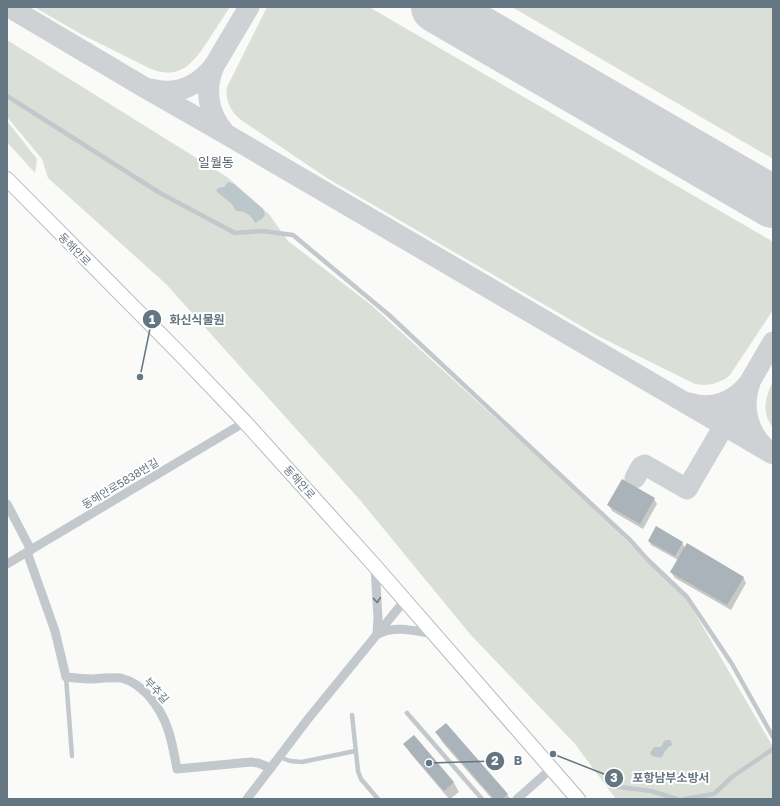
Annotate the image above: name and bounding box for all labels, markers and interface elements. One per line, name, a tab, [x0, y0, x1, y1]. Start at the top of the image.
district label: 일월동	[198, 154, 234, 170]
street label: 동해안로	[56, 230, 94, 268]
callout: 화신식물원	[142, 307, 233, 331]
text: 1	[149, 312, 155, 327]
text: 화신식물원	[169, 312, 225, 327]
street label: 동해안로5838번길	[79, 455, 161, 511]
street label: 동해안로	[282, 463, 318, 501]
one-way arrow	[373, 597, 382, 603]
street label: 부추길	[142, 674, 172, 706]
callout: B	[485, 749, 530, 773]
text: 2	[491, 753, 499, 768]
text: B	[514, 753, 523, 768]
callout: 포항남부소방서	[604, 766, 718, 790]
text: 3	[610, 770, 618, 785]
text: 포항남부소방서	[632, 770, 710, 785]

